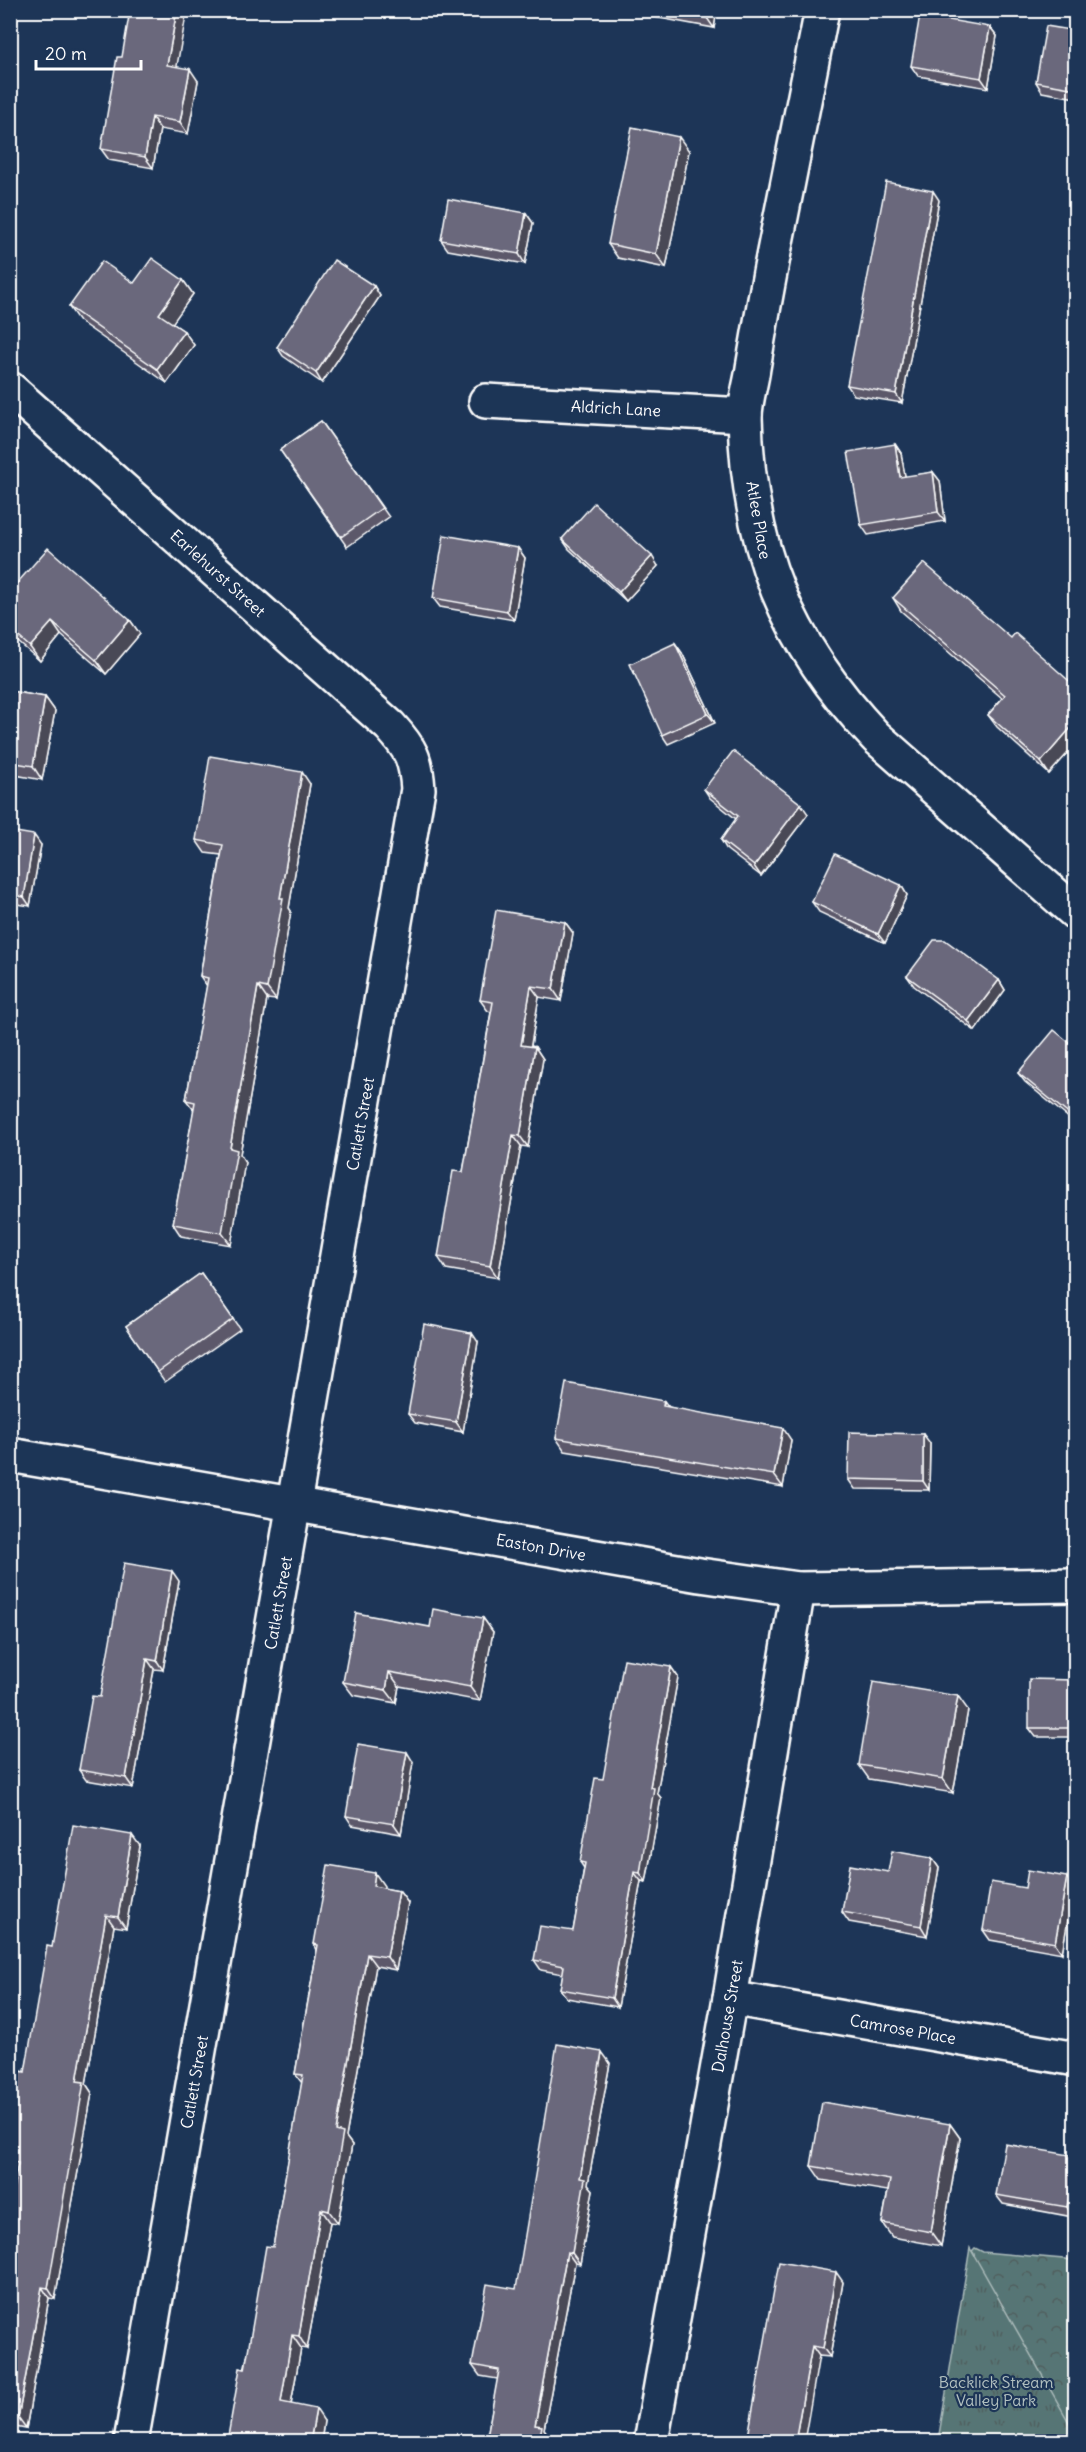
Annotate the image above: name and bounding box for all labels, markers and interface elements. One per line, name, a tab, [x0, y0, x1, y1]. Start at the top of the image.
scale bar	[36, 33, 141, 71]
text: 20 m	[45, 42, 87, 65]
street label: Aldrich Lane	[570, 396, 662, 420]
street label: Atlee Place	[742, 479, 776, 561]
street label: Earlehurst Street	[166, 525, 270, 621]
street label: Catlett Street	[342, 1075, 378, 1172]
street label: Easton Drive	[495, 1529, 587, 1565]
street label: Catlett Street	[260, 1554, 296, 1651]
street label: Dalhouse Street	[707, 1958, 747, 2074]
street label: Camrose Place	[848, 2010, 958, 2048]
street label: Catlett Street	[176, 2033, 212, 2130]
park label: Backlick Stream Valley Park	[939, 2372, 1053, 2410]

